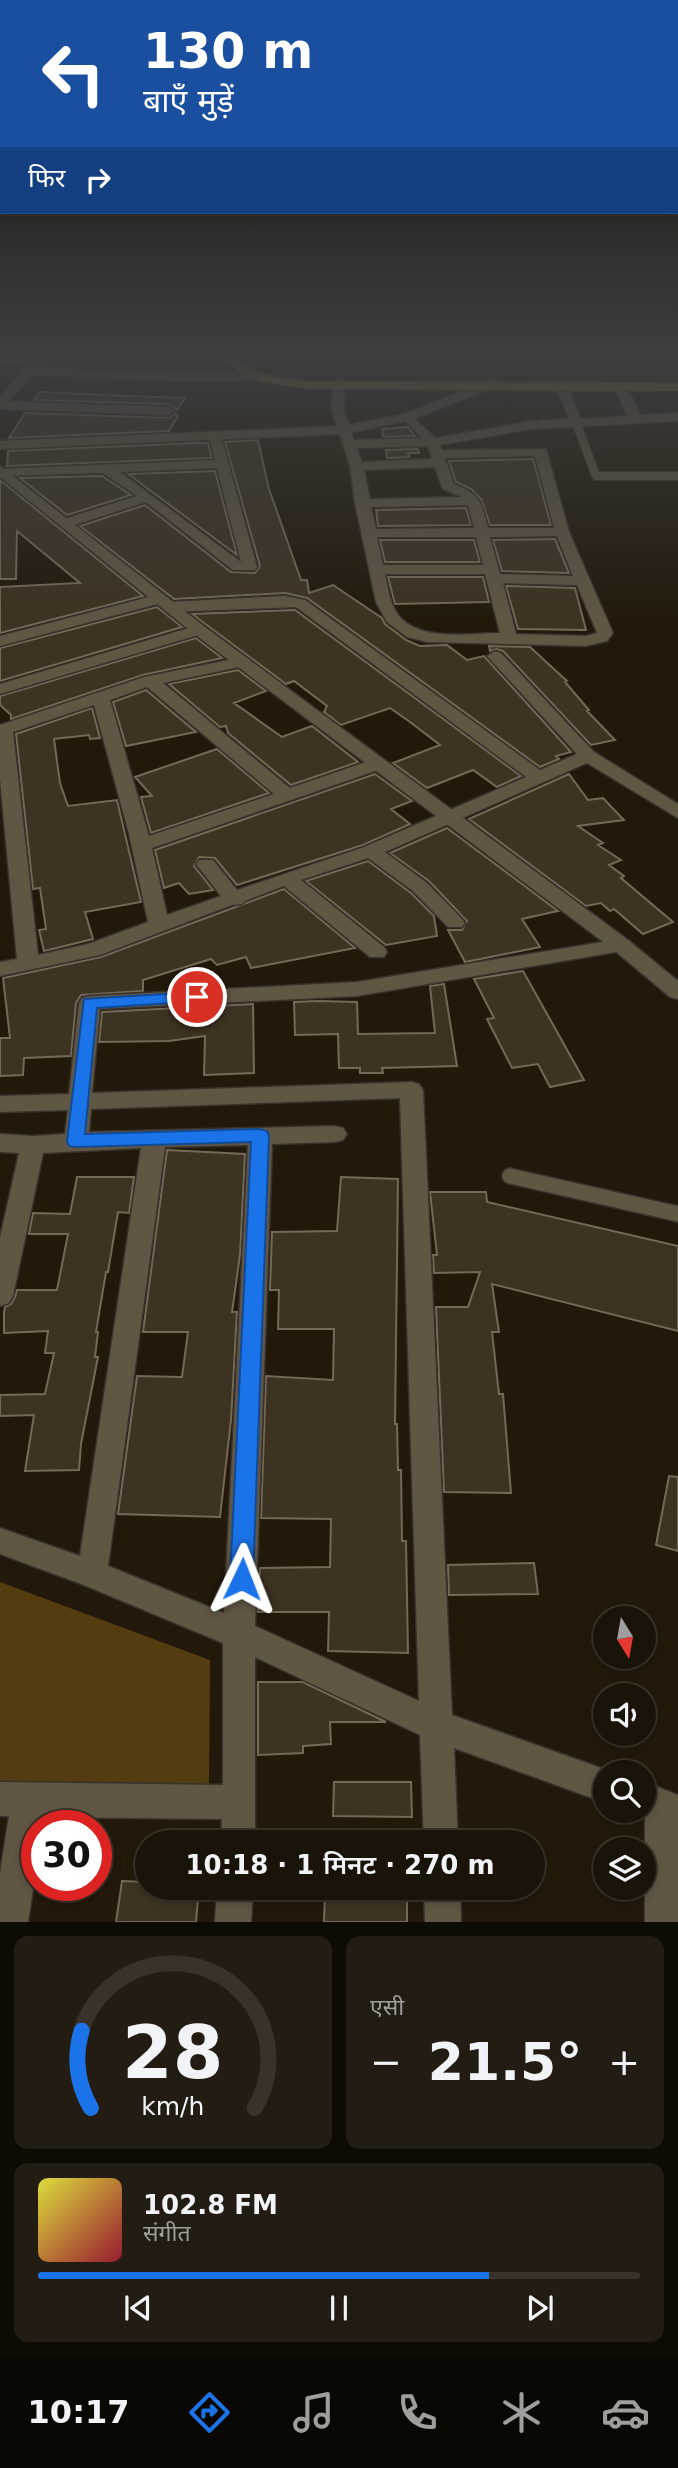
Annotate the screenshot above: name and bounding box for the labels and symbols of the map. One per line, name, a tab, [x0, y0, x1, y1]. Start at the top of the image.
pin	[167, 967, 227, 1027]
position arrow	[205, 1542, 279, 1616]
north arrow	[593, 1606, 656, 1670]
speed limit sign: 30	[21, 1810, 112, 1901]

